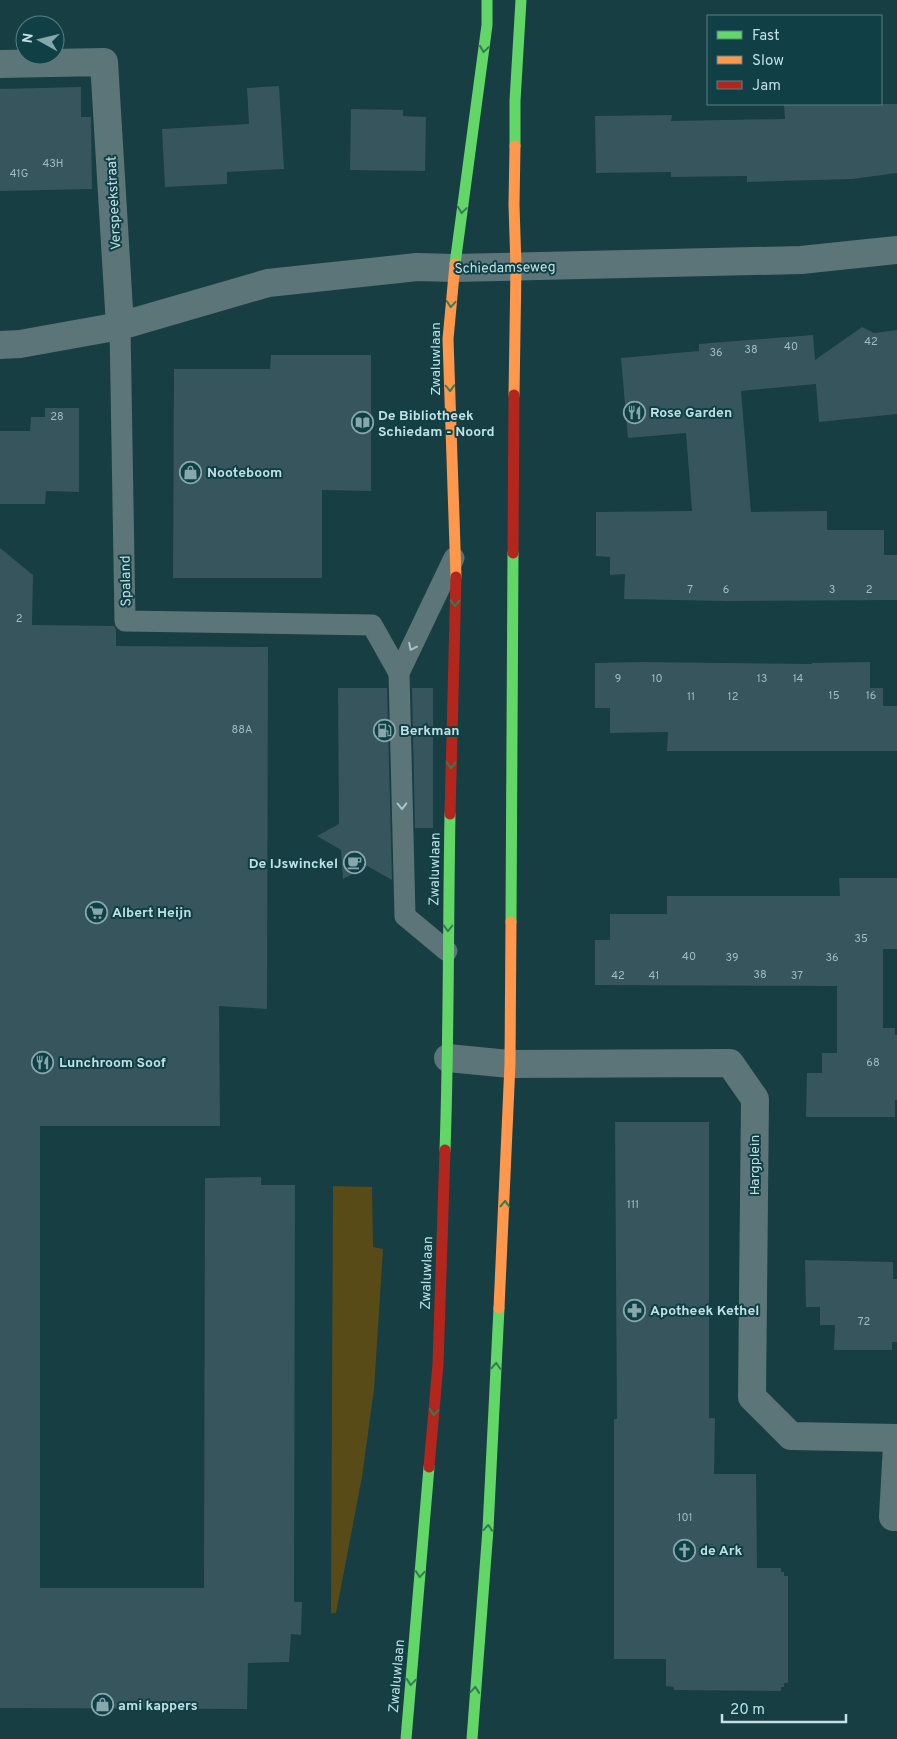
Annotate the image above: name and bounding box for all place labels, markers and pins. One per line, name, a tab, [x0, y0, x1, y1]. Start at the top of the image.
restaurant icon: Rose Garden	[622, 400, 646, 424]
place label: Rose Garden	[650, 405, 732, 422]
place label: De Bibliotheek Schiedam - Noord	[378, 408, 495, 441]
library icon: De Bibliotheek Schiedam - Noord	[350, 411, 374, 435]
shop icon: Nooteboom	[179, 460, 203, 484]
place label: Nooteboom	[207, 465, 282, 482]
fuel station icon: Berkman	[372, 718, 396, 742]
place label: Berkman	[400, 723, 460, 740]
cafe icon: De IJswinckel	[342, 851, 366, 875]
place label: De IJswinckel	[249, 856, 338, 873]
supermarket icon: Albert Heijn	[84, 900, 108, 924]
place label: Albert Heijn	[112, 905, 192, 922]
restaurant icon: Lunchroom Soof	[31, 1050, 55, 1074]
place label: Lunchroom Soof	[59, 1055, 166, 1072]
pharmacy icon: Apotheek Kethel	[622, 1298, 646, 1322]
place label: Apotheek Kethel	[650, 1303, 759, 1320]
church icon: de Ark	[672, 1538, 696, 1562]
place label: de Ark	[700, 1543, 743, 1560]
shop icon: ami kappers	[90, 1693, 114, 1717]
place label: ami kappers	[118, 1698, 198, 1715]

